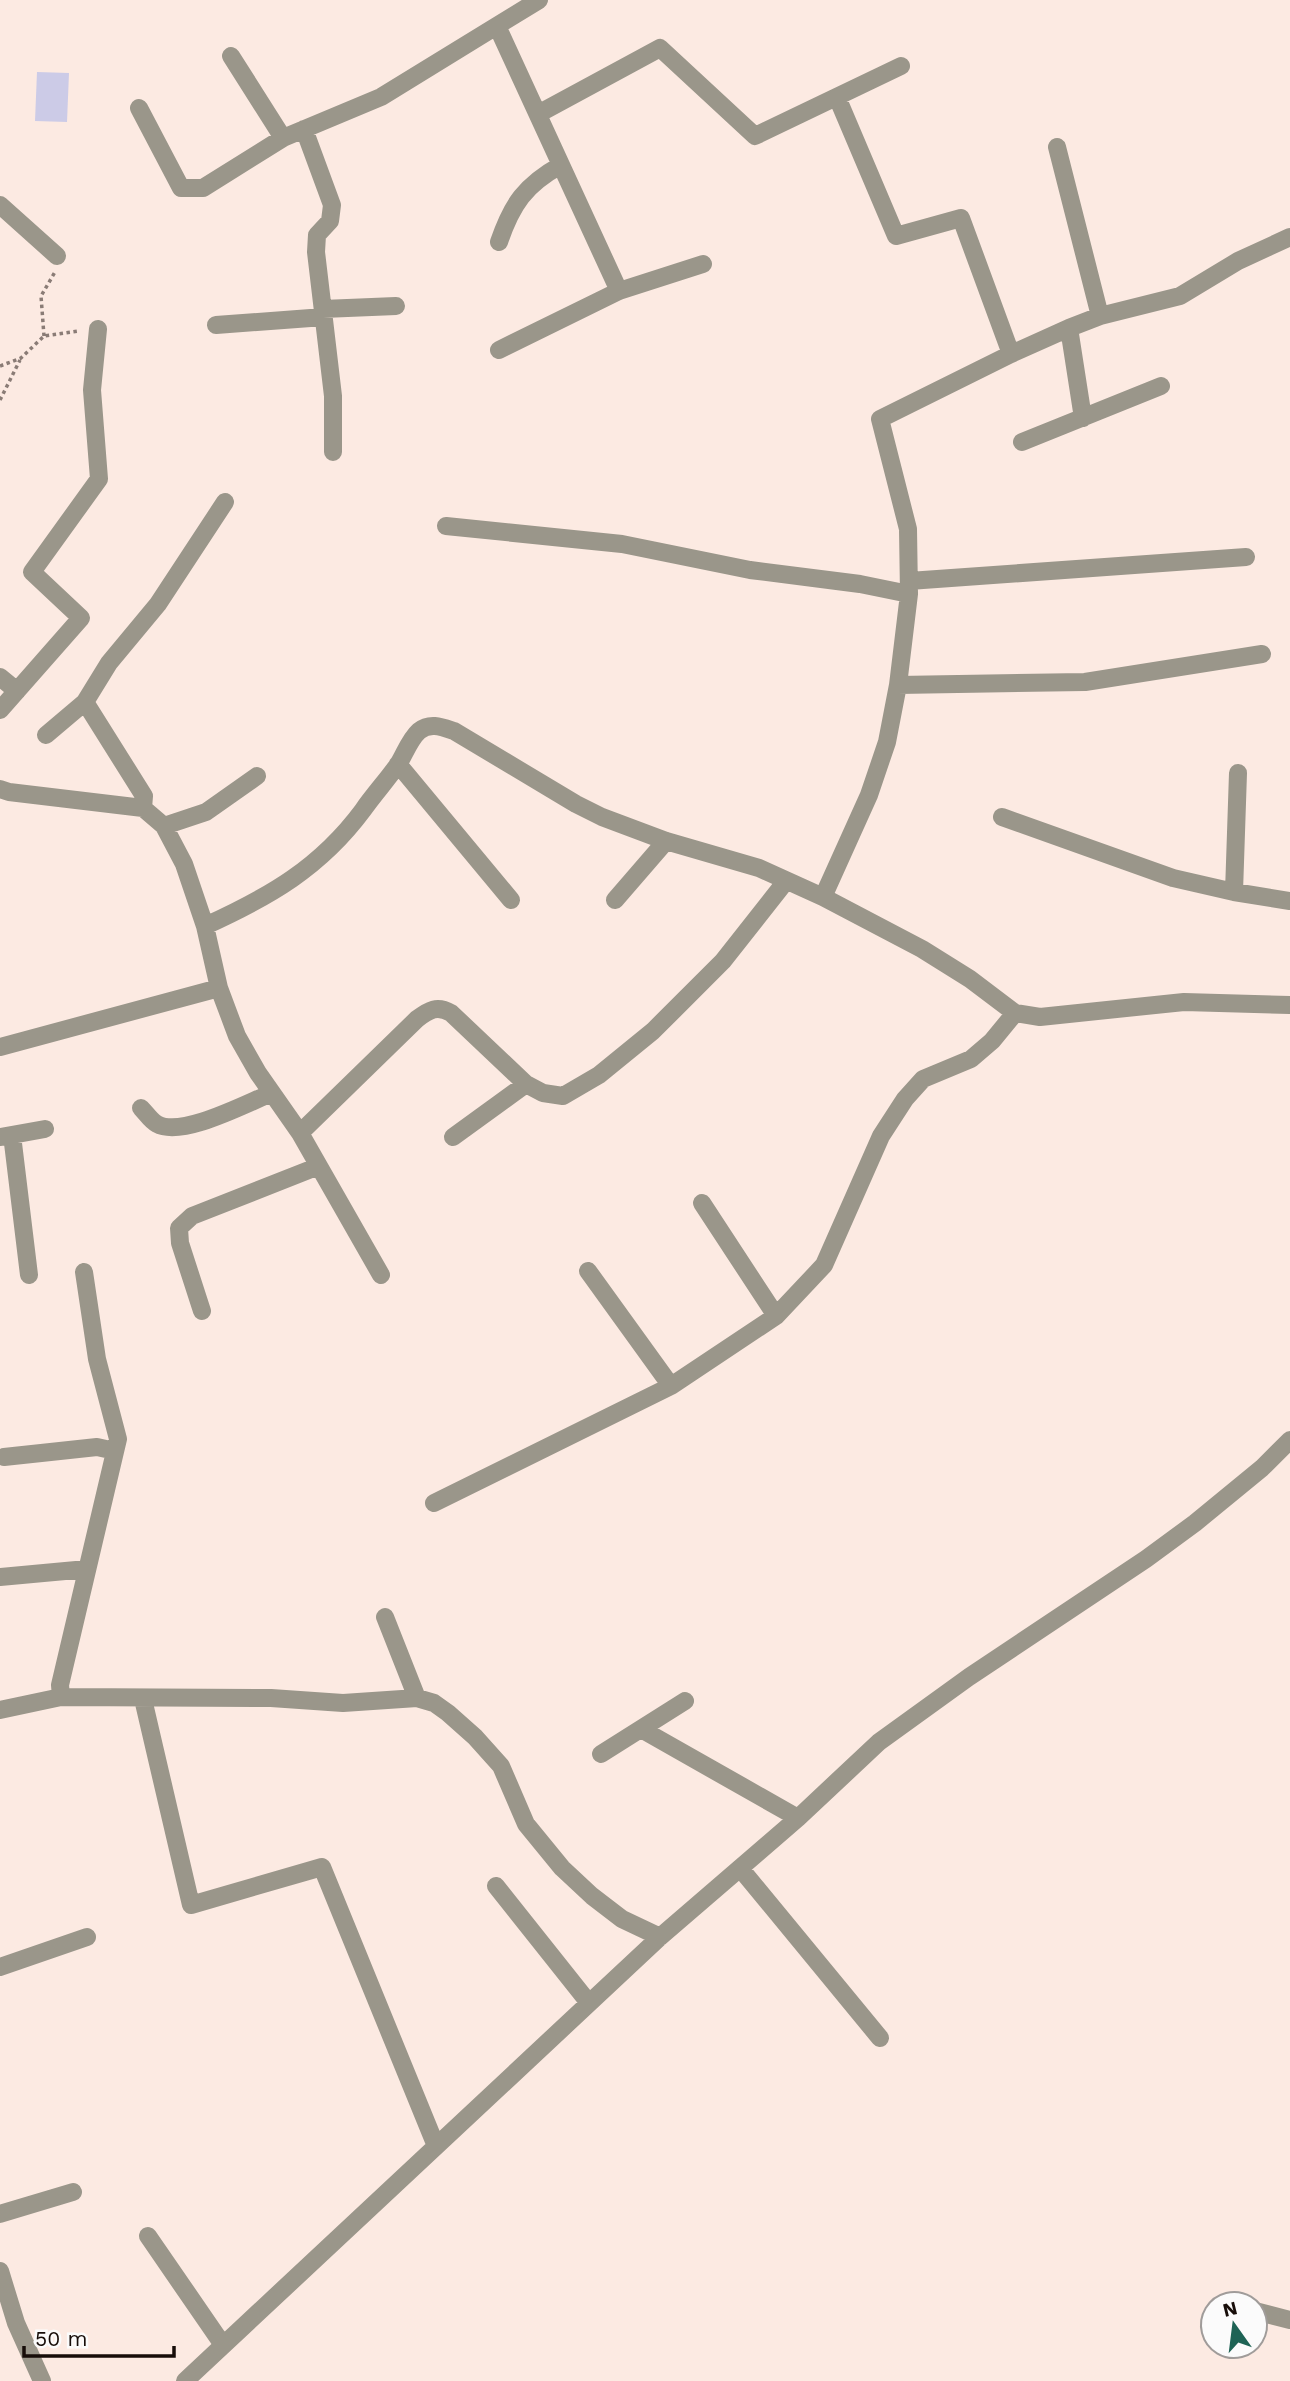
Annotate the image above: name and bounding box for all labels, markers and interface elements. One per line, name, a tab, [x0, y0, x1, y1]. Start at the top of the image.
north arrow	[1199, 2290, 1269, 2360]
text: N	[1220, 2296, 1240, 2322]
scale bar	[24, 2314, 175, 2358]
text: 50 m	[35, 2326, 87, 2351]

